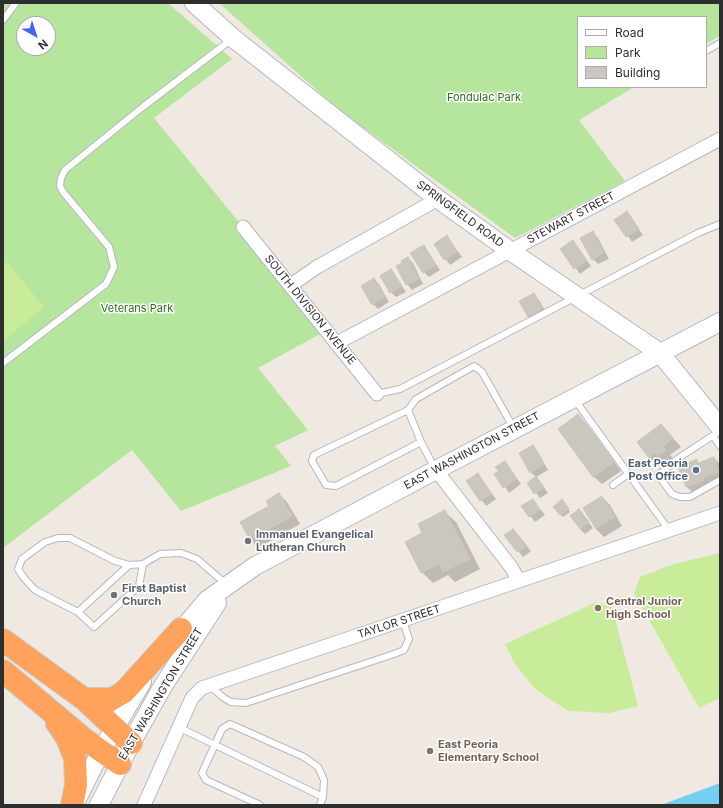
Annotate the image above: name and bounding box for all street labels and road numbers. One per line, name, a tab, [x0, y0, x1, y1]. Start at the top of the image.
street label: SPRINGFIELD ROAD	[414, 178, 506, 250]
street label: STEWART STREET	[525, 189, 617, 247]
street label: SOUTH DIVISION AVENUE	[262, 252, 358, 368]
street label: EAST WASHINGTON STREET	[402, 410, 542, 492]
street label: TAYLOR STREET	[356, 602, 442, 642]
street label: EAST WASHINGTON STREET	[116, 626, 206, 762]

